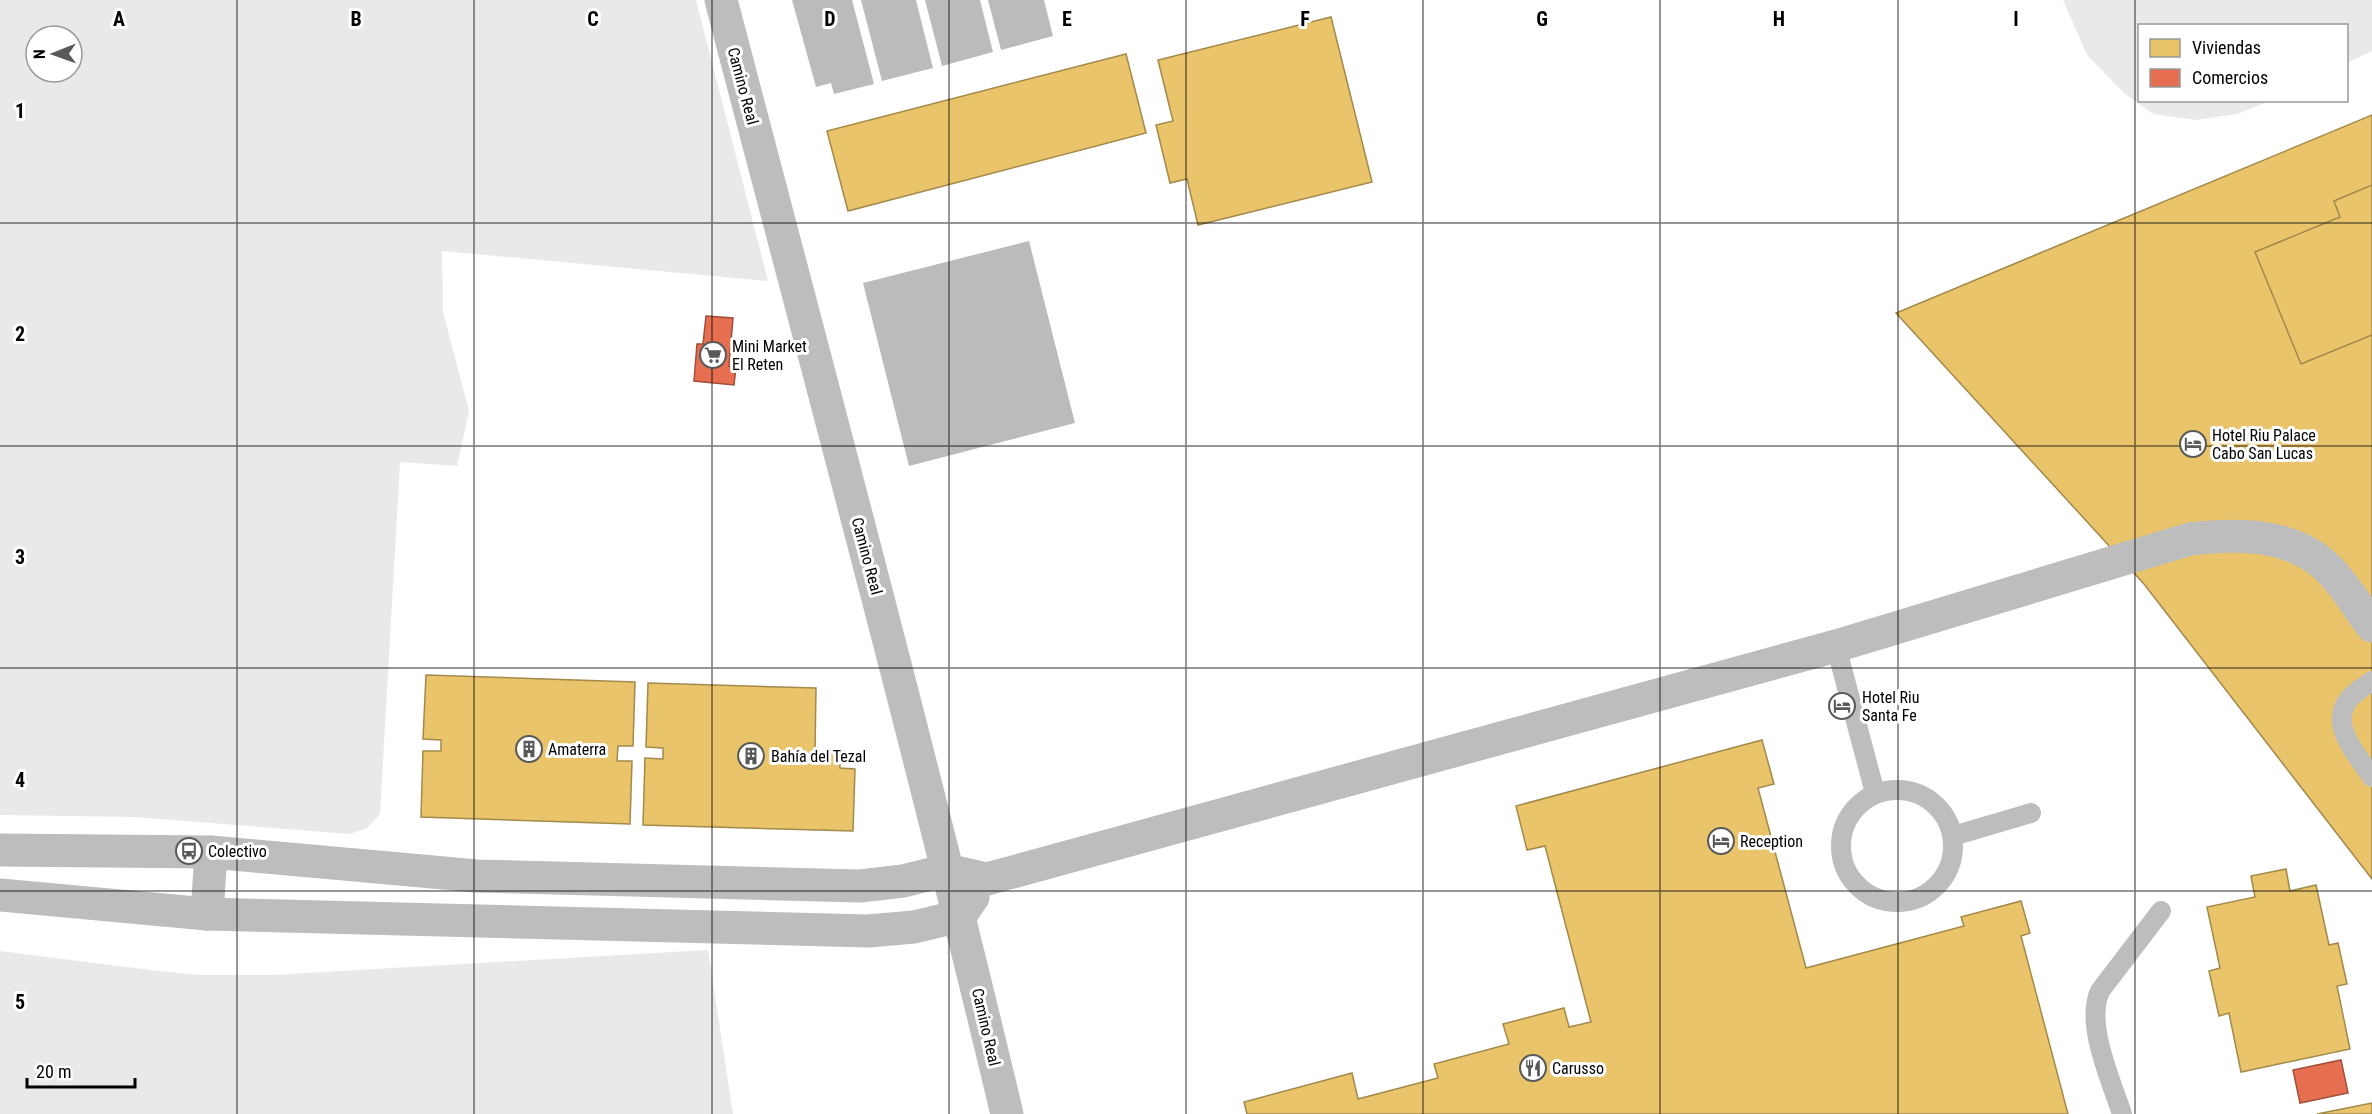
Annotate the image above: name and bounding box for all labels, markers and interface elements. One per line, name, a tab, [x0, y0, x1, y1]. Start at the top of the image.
text: A	[113, 7, 125, 31]
text: B	[350, 7, 362, 31]
text: C	[587, 7, 599, 31]
text: D	[824, 7, 836, 31]
text: E	[1062, 7, 1072, 31]
text: F	[1300, 7, 1310, 31]
text: G	[1536, 7, 1548, 31]
text: H	[1773, 7, 1785, 31]
text: I	[2013, 7, 2019, 31]
north arrow	[24, 24, 84, 84]
legend	[2138, 24, 2348, 102]
text: Viviendas	[2192, 37, 2261, 58]
street label: Camino Real	[724, 45, 762, 127]
text: N	[30, 49, 49, 59]
text: Comercios	[2192, 67, 2268, 88]
text: 1	[15, 99, 25, 123]
text: 2	[15, 322, 25, 346]
place label: Mini Market El Reten	[732, 337, 807, 374]
supermarket icon: Mini Market El Reten	[698, 340, 728, 370]
place label: Hotel Riu Palace Cabo San Lucas	[2212, 426, 2316, 463]
hotel icon: Hotel Riu Palace Cabo San Lucas	[2178, 429, 2208, 459]
street label: Camino Real	[848, 515, 886, 597]
text: 3	[15, 545, 25, 569]
place label: Hotel Riu Santa Fe	[1862, 688, 1919, 725]
hotel icon: Hotel Riu Santa Fe	[1827, 691, 1857, 721]
building icon: Amaterra	[514, 734, 544, 764]
place label: Amaterra	[548, 740, 606, 759]
building icon: Bahía del Tezal	[736, 741, 766, 771]
place label: Bahía del Tezal	[771, 747, 866, 766]
text: 4	[15, 768, 25, 792]
hotel icon: Reception	[1706, 826, 1736, 856]
place label: Reception	[1740, 832, 1803, 851]
bus stop icon: Colectivo	[174, 836, 204, 866]
place label: Colectivo	[208, 842, 267, 861]
street label: Camino Real	[968, 986, 1004, 1068]
text: 5	[15, 990, 25, 1014]
scale bar	[27, 1051, 135, 1089]
restaurant icon: Carusso	[1518, 1053, 1548, 1083]
place label: Carusso	[1552, 1059, 1604, 1078]
text: 20 m	[36, 1061, 71, 1082]

